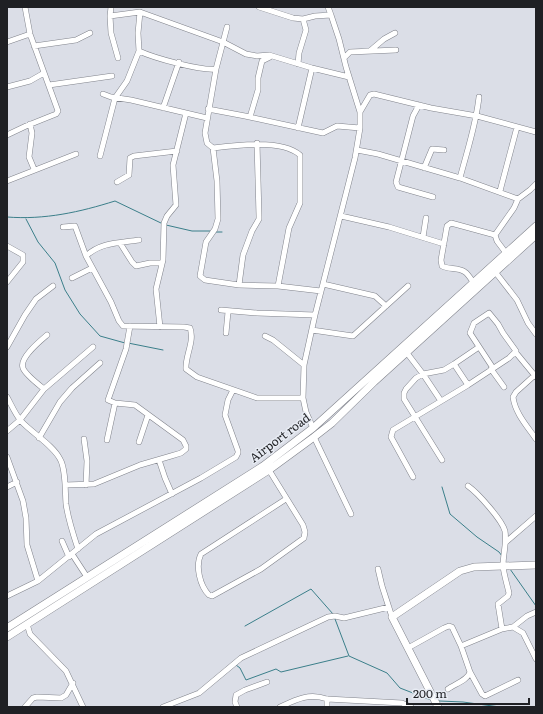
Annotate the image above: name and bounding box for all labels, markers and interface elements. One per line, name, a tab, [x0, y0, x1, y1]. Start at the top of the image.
street label: Airport road	[245, 408, 314, 466]
scale bar	[407, 680, 529, 706]
text: 200 m	[413, 684, 447, 702]

